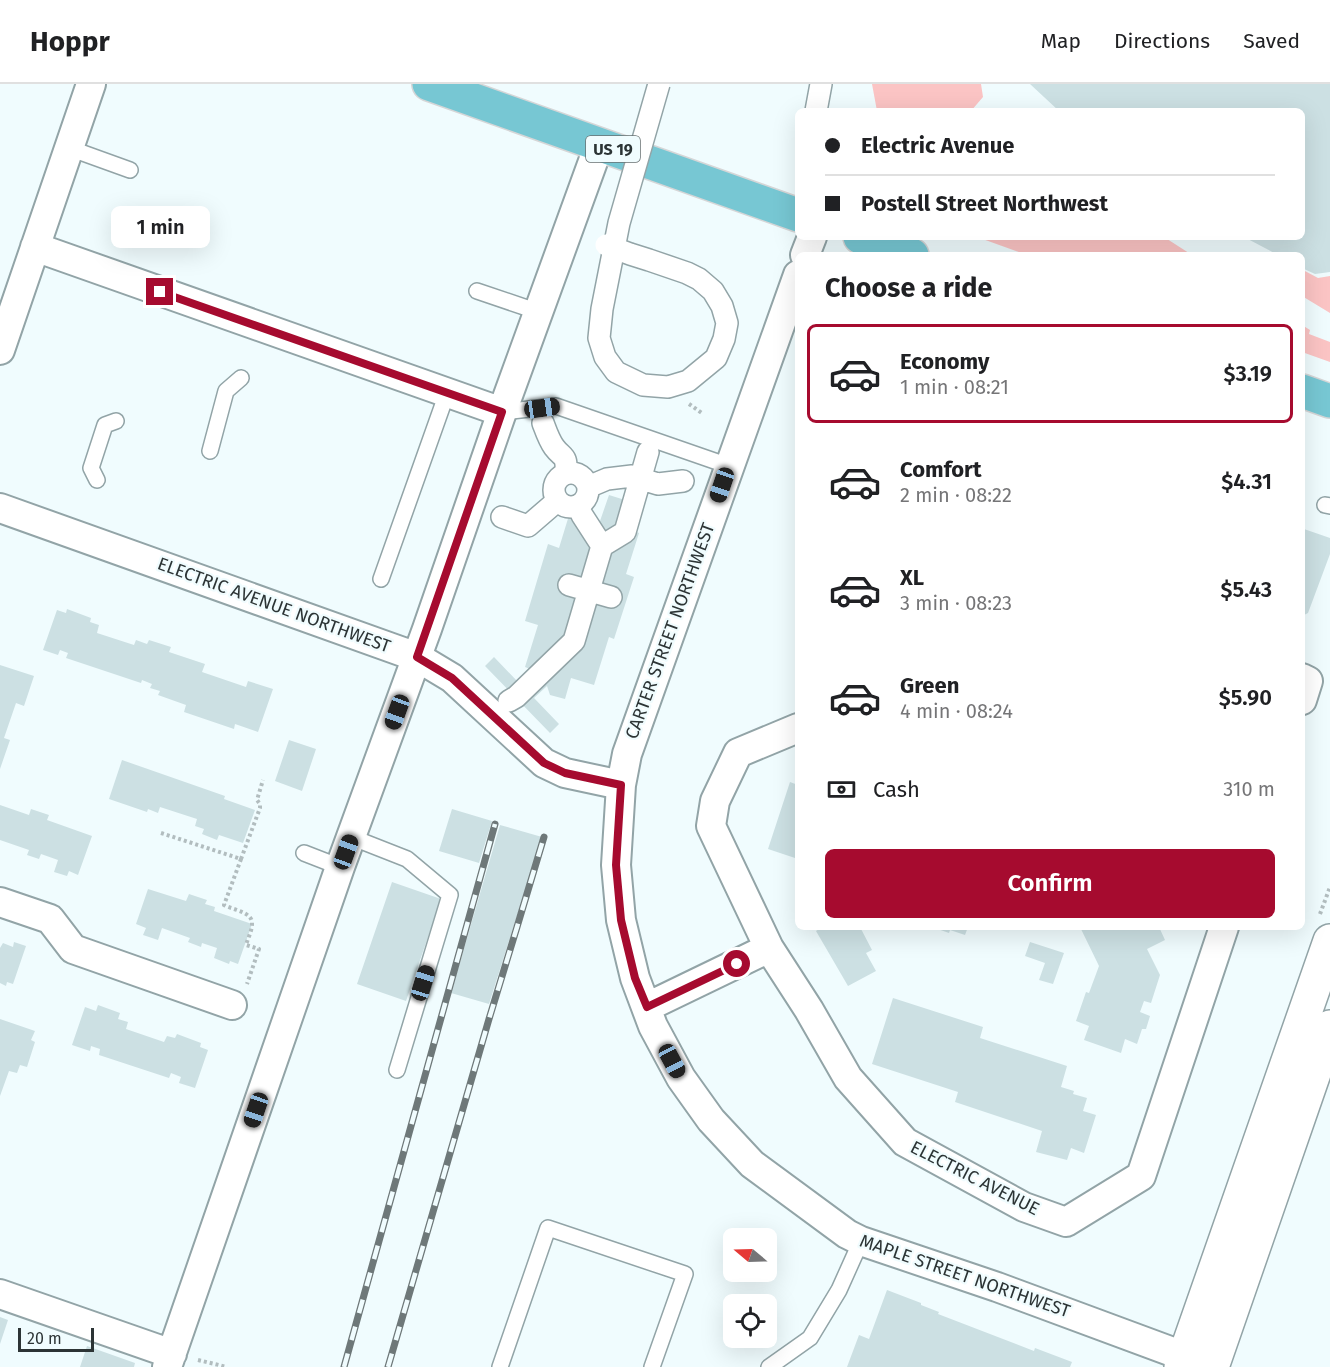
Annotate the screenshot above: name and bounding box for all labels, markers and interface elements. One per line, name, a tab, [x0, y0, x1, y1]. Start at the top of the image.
text: Hoppr	[30, 25, 110, 58]
text: Map	[1041, 28, 1081, 54]
text: Directions	[1114, 28, 1210, 54]
text: Saved	[1243, 28, 1300, 54]
text: Electric Avenue	[861, 132, 1014, 159]
road number: US 19	[586, 136, 640, 162]
text: Postell Street Northwest	[861, 190, 1108, 217]
callout: 1 min	[110, 205, 210, 247]
text: 1 min	[136, 215, 185, 239]
text: Choose a ride	[825, 272, 992, 304]
route end	[146, 278, 173, 305]
icon: car	[828, 347, 882, 401]
text: Economy	[900, 348, 989, 375]
text: $3.19	[1223, 360, 1272, 387]
text: 1 min · 08:21	[900, 375, 1009, 399]
car	[523, 397, 561, 419]
icon: car	[828, 455, 882, 509]
text: Comfort	[900, 456, 981, 483]
car	[708, 465, 736, 505]
text: $4.31	[1221, 468, 1272, 495]
text: 2 min · 08:22	[900, 483, 1012, 507]
street label: CARTER STREET NORTHWEST	[621, 519, 720, 742]
street label: ELECTRIC AVENUE NORTHWEST	[154, 553, 394, 658]
icon: car	[828, 563, 882, 617]
text: XL	[900, 564, 924, 591]
text: $5.43	[1220, 576, 1272, 603]
text: 3 min · 08:23	[900, 591, 1012, 615]
icon: car	[828, 671, 882, 725]
text: Green	[900, 672, 959, 699]
text: $5.90	[1219, 684, 1272, 711]
car	[382, 692, 412, 732]
text: 4 min · 08:24	[900, 699, 1013, 723]
icon: cash	[825, 773, 858, 806]
text: Cash	[873, 776, 920, 803]
text: 310 m	[1223, 777, 1275, 801]
car	[331, 832, 361, 872]
button: Confirm	[825, 849, 1275, 918]
route start	[723, 950, 750, 977]
car	[409, 963, 437, 1003]
car	[656, 1041, 688, 1081]
car	[242, 1090, 270, 1130]
street label: ELECTRIC AVENUE	[907, 1136, 1043, 1220]
north arrow	[723, 1228, 777, 1282]
map controls	[723, 1228, 777, 1348]
street label: MAPLE STREET NORTHWEST	[857, 1230, 1074, 1323]
button: locate	[723, 1294, 777, 1348]
scale bar	[18, 1325, 94, 1352]
text: 20 m	[27, 1329, 62, 1348]

